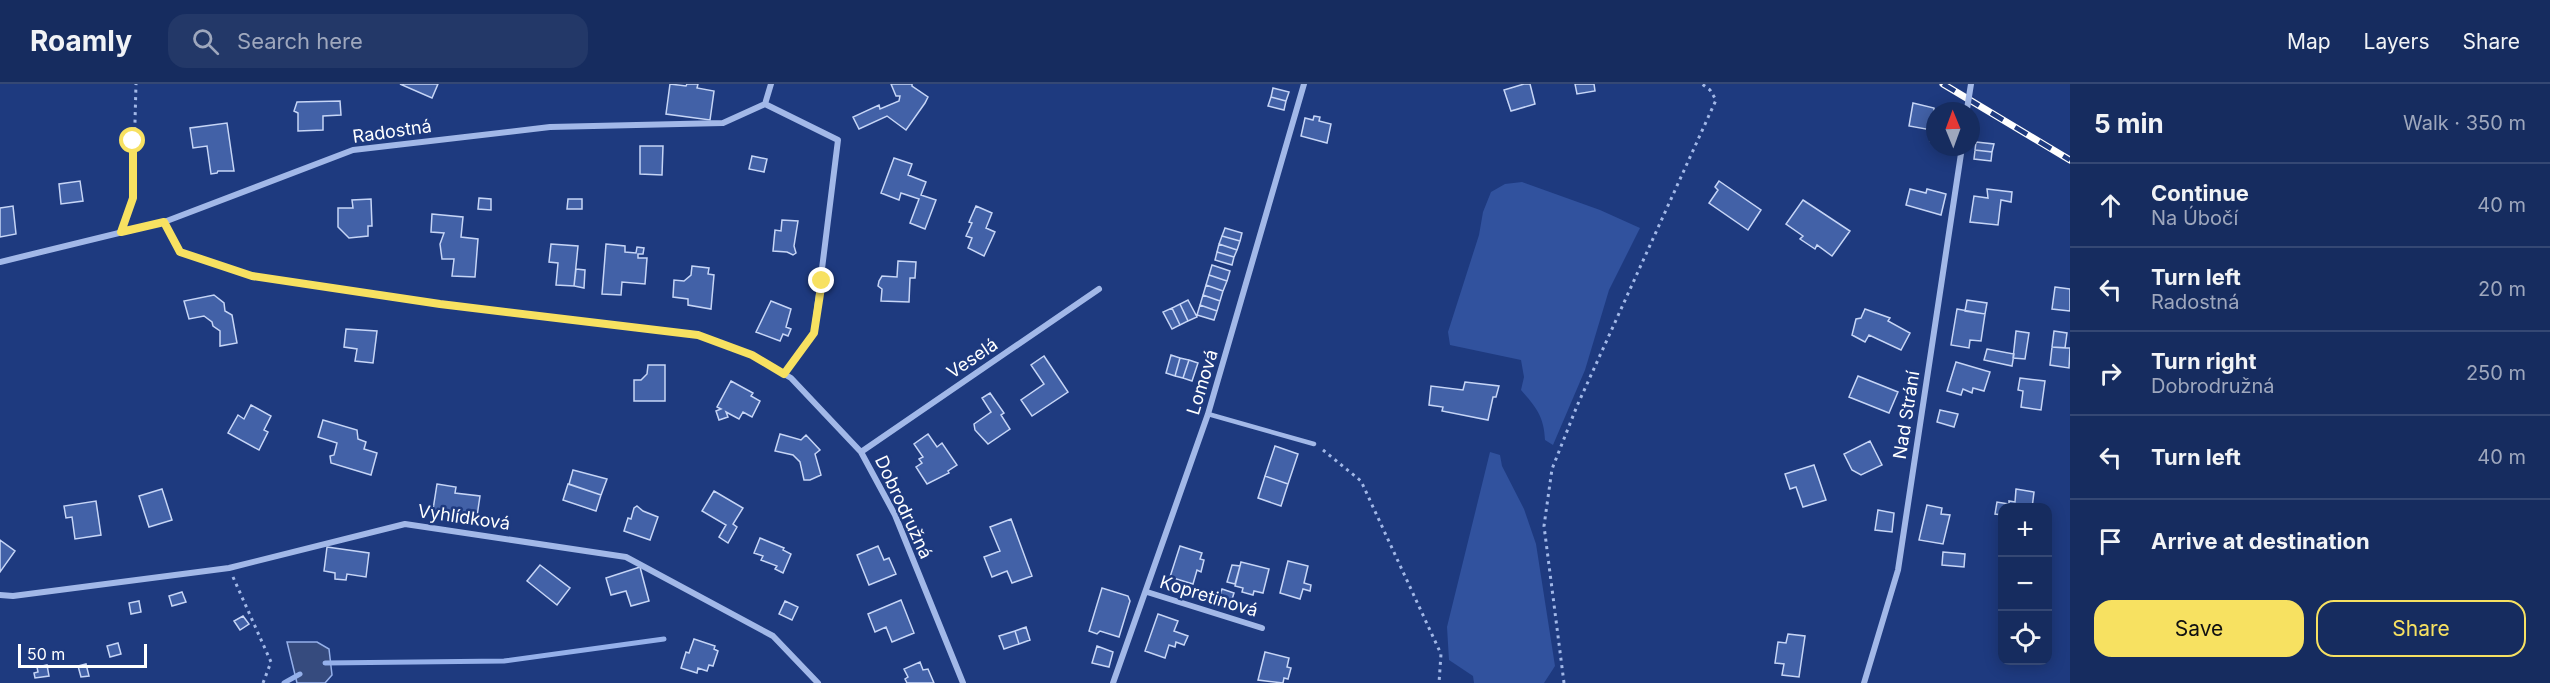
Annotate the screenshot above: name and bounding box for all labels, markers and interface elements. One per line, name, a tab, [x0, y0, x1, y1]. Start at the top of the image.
search box	[168, 14, 588, 68]
text: Roamly	[30, 24, 132, 58]
icon: search	[189, 25, 222, 58]
text: Search here	[237, 28, 363, 54]
text: Map	[2287, 29, 2331, 54]
text: Layers	[2364, 29, 2430, 54]
text: Share	[2463, 29, 2520, 54]
north arrow	[1926, 102, 1980, 156]
text: 5 min	[2094, 108, 2164, 139]
text: Walk · 350 m	[2403, 111, 2526, 135]
street label: Radostná	[351, 115, 433, 147]
route start	[119, 127, 145, 153]
text: Continue	[2151, 180, 2249, 206]
icon: ahead	[2094, 189, 2127, 222]
text: 40 m	[2477, 193, 2526, 217]
text: Na Úbočí	[2151, 206, 2238, 230]
text: Turn left	[2151, 264, 2241, 290]
route end	[808, 267, 834, 293]
icon: left	[2094, 273, 2127, 306]
text: 20 m	[2478, 277, 2526, 301]
text: Radostná	[2151, 290, 2239, 314]
street label: Veselá	[943, 334, 1001, 382]
street label: Lomová	[1182, 347, 1222, 417]
text: Turn right	[2151, 348, 2257, 374]
icon: right	[2094, 357, 2127, 390]
text: 250 m	[2466, 361, 2526, 385]
street label: Nad Strání	[1889, 369, 1923, 461]
text: Dobrodružná	[2151, 374, 2275, 398]
icon: left	[2094, 441, 2127, 474]
text: Turn left	[2151, 444, 2241, 470]
text: 40 m	[2477, 445, 2526, 469]
street label: Dobrodružná	[871, 452, 937, 562]
street label: Vyhlídková	[416, 500, 512, 534]
map controls	[1998, 503, 2052, 665]
button: +	[1998, 503, 2052, 557]
icon: arrive	[2094, 525, 2127, 558]
text: Arrive at destination	[2151, 528, 2370, 554]
button: −	[1998, 557, 2052, 611]
street label: Kopretinová	[1157, 571, 1261, 621]
button: Save	[2094, 600, 2304, 657]
button: Share	[2316, 600, 2526, 657]
button: locate	[1998, 611, 2052, 665]
scale bar	[18, 641, 147, 668]
text: 50 m	[27, 644, 65, 664]

